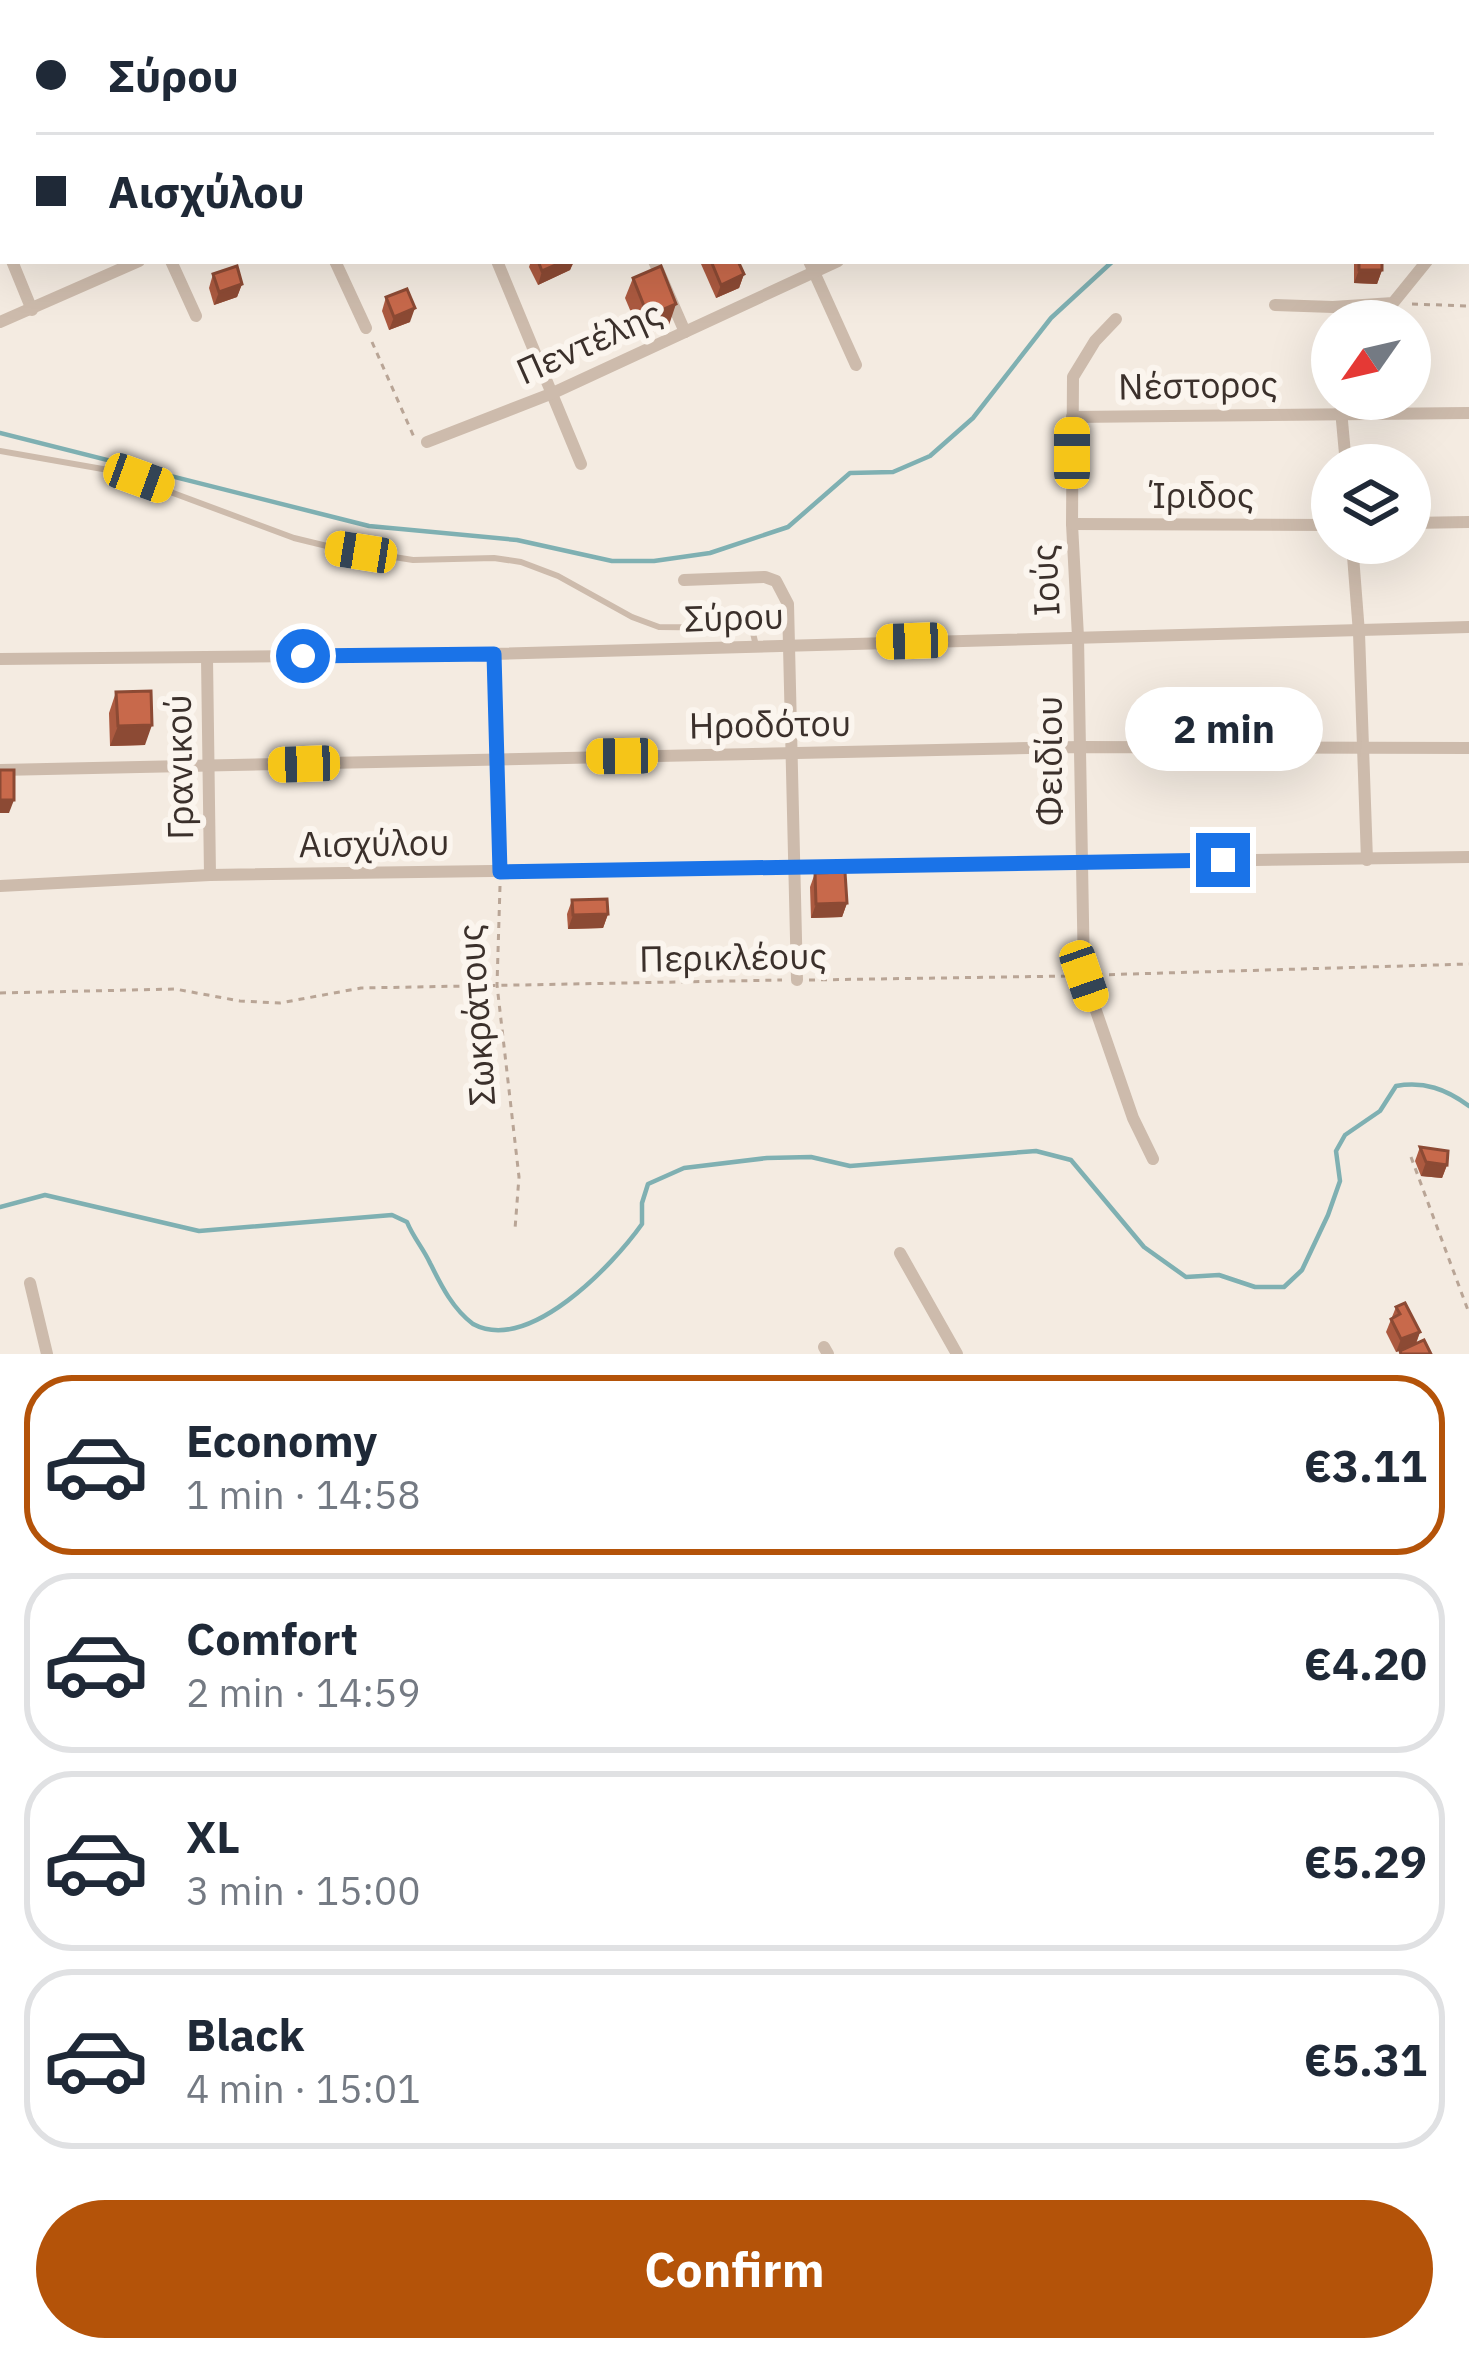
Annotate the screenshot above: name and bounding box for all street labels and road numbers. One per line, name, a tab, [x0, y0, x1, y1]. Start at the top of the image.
street label: Πεντέλης	[509, 289, 669, 394]
street label: Νέστορος	[1118, 360, 1278, 409]
street label: Ίριδος	[1149, 471, 1254, 518]
street label: Ιούς	[1019, 543, 1070, 617]
street label: Σύρου	[683, 591, 785, 642]
street label: Γρανικού	[154, 694, 203, 840]
street label: Φειδίου	[1025, 695, 1072, 827]
street label: Ηροδότου	[688, 699, 852, 748]
street label: Αισχύλου	[298, 818, 450, 867]
street label: Σωκράτους	[446, 922, 505, 1108]
street label: Περικλέους	[639, 931, 827, 982]

